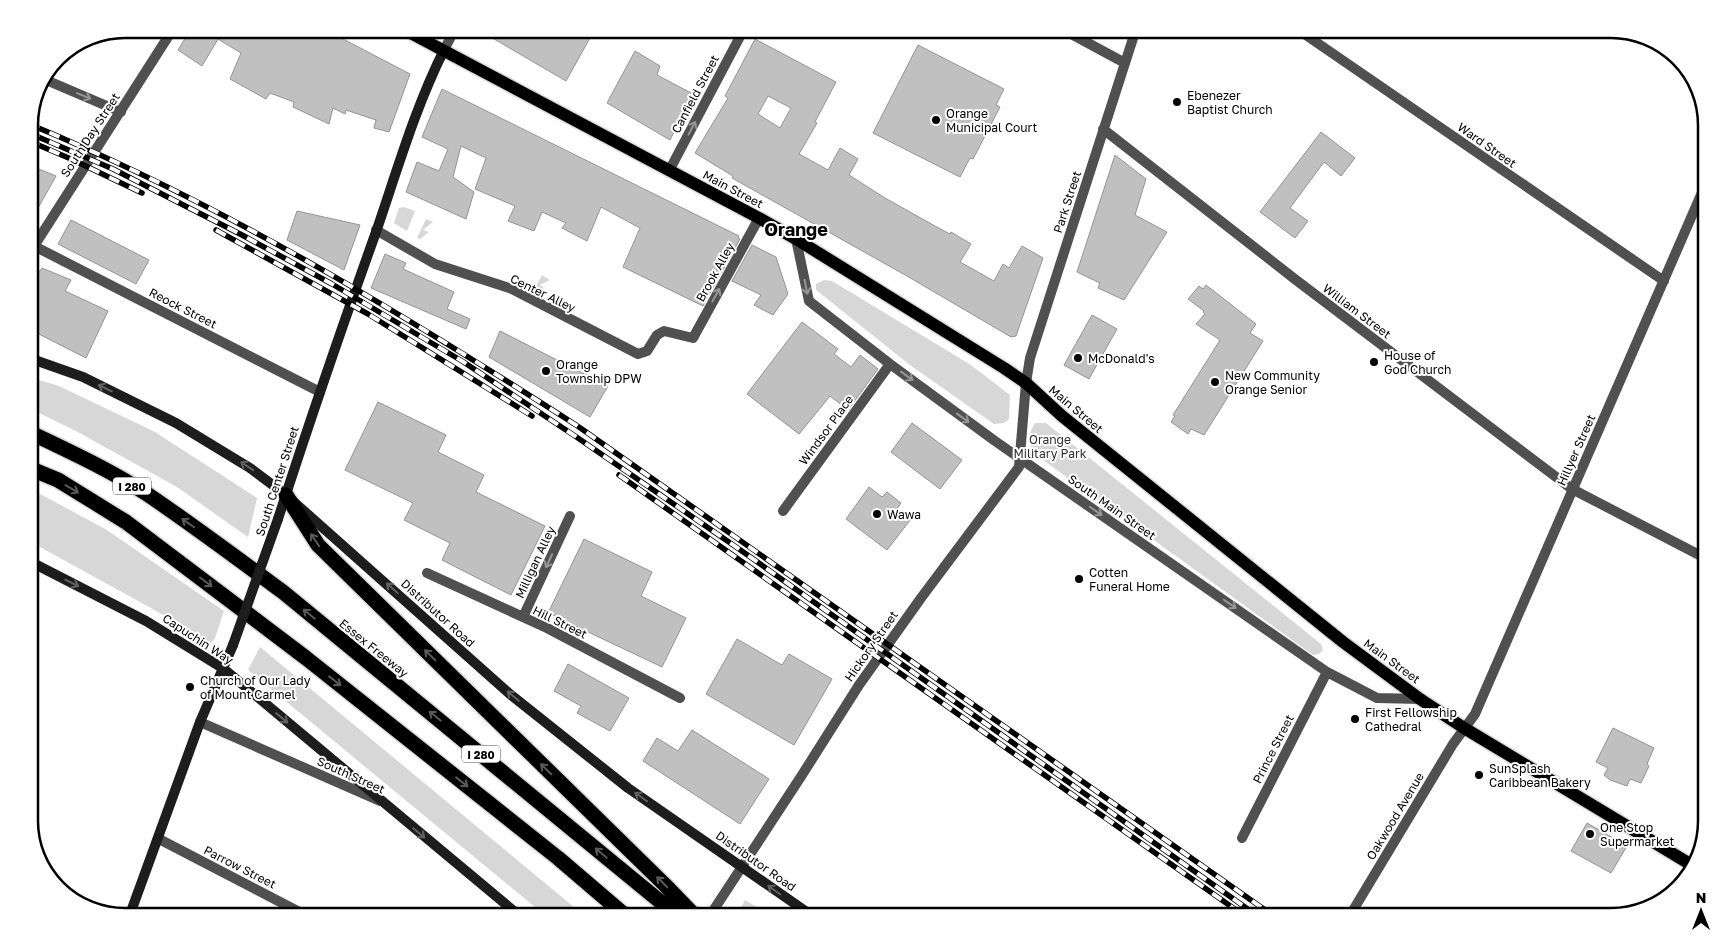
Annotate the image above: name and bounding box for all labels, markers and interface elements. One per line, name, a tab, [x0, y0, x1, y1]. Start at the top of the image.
street label: Canfield Street	[668, 52, 722, 136]
place label: Ebenezer Baptist Church	[1187, 88, 1273, 117]
street label: South Day Street	[57, 90, 123, 180]
one-way arrow	[76, 91, 91, 101]
marker: Ebenezer Baptist Church	[1171, 96, 1183, 108]
place label: Orange Municipal Court	[946, 106, 1037, 135]
marker: Orange Municipal Court	[930, 114, 942, 126]
street label: Ward Street	[1455, 119, 1519, 171]
one-way arrow	[687, 121, 697, 136]
street label: Main Street	[700, 167, 766, 211]
street label: Park Street	[1050, 169, 1084, 235]
district label: Orange	[764, 218, 828, 240]
street label: Brook Alley	[693, 239, 738, 304]
street label: Center Alley	[508, 271, 578, 315]
one-way arrow	[802, 279, 811, 295]
street label: William Street	[1320, 280, 1394, 342]
street label: Reock Street	[147, 285, 220, 332]
one-way arrow	[711, 288, 721, 303]
place label: House of God Church	[1384, 348, 1451, 377]
place label: McDonald's	[1088, 351, 1155, 366]
marker: McDonald's	[1072, 352, 1084, 364]
marker: House of God Church	[1368, 356, 1380, 368]
place label: Orange Township DPW	[556, 357, 642, 386]
marker: Orange Township DPW	[540, 365, 552, 377]
place label: New Community Orange Senior	[1225, 368, 1320, 397]
one-way arrow	[900, 371, 914, 381]
marker: New Community Orange Senior	[1209, 376, 1221, 388]
one-way arrow	[98, 382, 113, 392]
street label: Main Street	[1046, 382, 1106, 436]
street label: Windsor Place	[796, 392, 856, 468]
street label: Hillyer Street	[1554, 412, 1598, 488]
one-way arrow	[956, 413, 970, 423]
street label: South Center Street	[252, 424, 302, 538]
park label: Orange Military Park	[1014, 432, 1087, 461]
one-way arrow	[240, 461, 254, 471]
street label: South Main Street	[1065, 471, 1159, 543]
road number: I 280	[113, 478, 151, 494]
one-way arrow	[65, 485, 79, 495]
one-way arrow	[1089, 506, 1103, 516]
place label: Wawa	[887, 507, 921, 522]
marker: Wawa	[871, 508, 883, 520]
one-way arrow	[181, 518, 195, 528]
street label: Milligan Alley	[512, 523, 558, 600]
one-way arrow	[310, 533, 320, 547]
one-way arrow	[544, 553, 554, 568]
place label: Cotten Funeral Home	[1089, 565, 1170, 594]
marker: Cotten Funeral Home	[1073, 573, 1085, 585]
street label: Distributor Road	[398, 576, 478, 650]
one-way arrow	[199, 577, 213, 587]
one-way arrow	[65, 578, 80, 588]
one-way arrow	[385, 583, 398, 594]
one-way arrow	[1223, 599, 1237, 609]
street label: Hill Street	[530, 602, 590, 642]
one-way arrow	[303, 608, 316, 619]
street label: Hickory Street	[841, 608, 901, 684]
street label: Capuchin Way	[160, 611, 236, 668]
street label: Essex Freeway	[336, 616, 412, 681]
street label: Main Street	[1361, 635, 1423, 687]
one-way arrow	[423, 649, 436, 661]
place label: Church of Our Lady of Mount Carmel	[200, 673, 311, 702]
one-way arrow	[328, 675, 341, 686]
marker: Church of Our Lady of Mount Carmel	[184, 681, 196, 693]
one-way arrow	[507, 691, 520, 702]
place label: First Fellowship Cathedral	[1365, 705, 1457, 734]
one-way arrow	[429, 711, 442, 722]
one-way arrow	[275, 712, 288, 723]
street label: Prince Street	[1249, 712, 1297, 786]
marker: First Fellowship Cathedral	[1349, 713, 1361, 725]
road number: I 280	[462, 746, 500, 762]
street label: South Street	[315, 753, 388, 797]
place label: SunSplash Caribbean Bakery	[1489, 761, 1591, 790]
one-way arrow	[540, 762, 552, 775]
marker: SunSplash Caribbean Bakery	[1473, 769, 1485, 781]
street label: Oakwood Avenue	[1363, 770, 1427, 862]
one-way arrow	[455, 776, 468, 787]
one-way arrow	[634, 792, 648, 802]
place label: One Stop Supermarket	[1600, 820, 1675, 849]
one-way arrow	[413, 827, 426, 839]
street label: Distributor Road	[713, 828, 799, 894]
marker: One Stop Supermarket	[1584, 828, 1596, 840]
street label: Parrow Street	[201, 842, 279, 892]
one-way arrow	[595, 847, 608, 858]
one-way arrow	[656, 876, 668, 888]
one-way arrow	[767, 885, 781, 895]
north arrow	[1676, 886, 1726, 936]
text: N	[1696, 889, 1706, 906]

